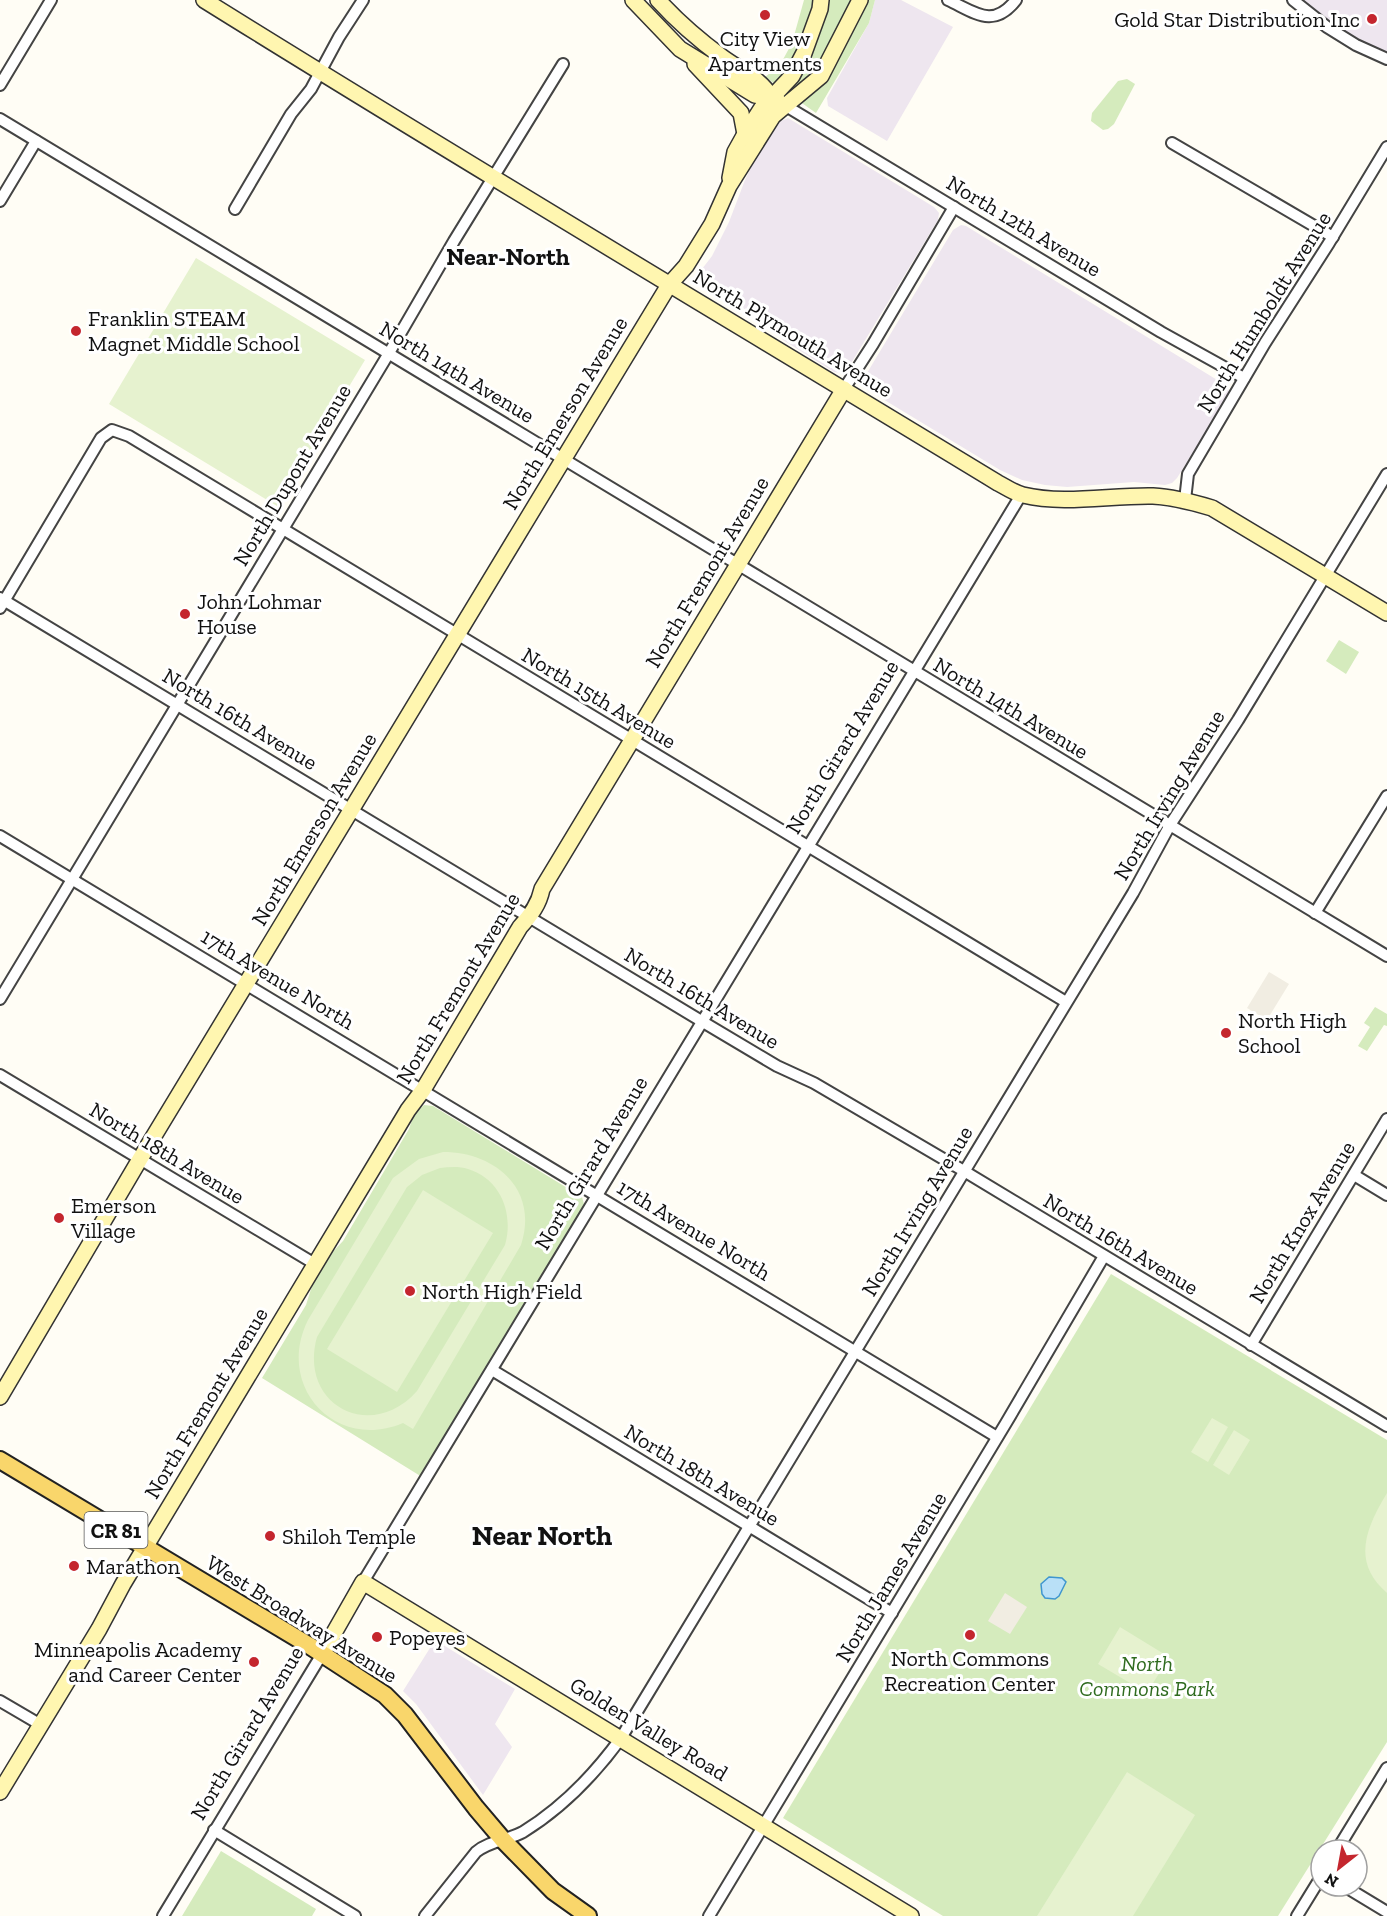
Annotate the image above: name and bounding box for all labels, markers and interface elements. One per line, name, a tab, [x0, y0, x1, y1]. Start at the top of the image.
place label: Gold Star Distribution Inc	[1114, 6, 1360, 33]
marker: City View Apartments	[758, 8, 772, 22]
marker: Gold Star Distribution Inc	[1365, 12, 1379, 26]
place label: City View Apartments	[708, 25, 822, 77]
street label: North 12th Avenue	[942, 169, 1106, 283]
street label: North Humboldt Avenue	[1191, 206, 1337, 418]
district label: Near-North	[446, 242, 570, 271]
street label: North Plymouth Avenue	[688, 263, 898, 403]
place label: Franklin STEAM Magnet Middle School	[88, 305, 300, 357]
street label: North Emerson Avenue	[497, 311, 633, 515]
street label: North 14th Avenue	[375, 315, 539, 429]
marker: Franklin STEAM Magnet Middle School	[69, 324, 83, 338]
street label: North Dupont Avenue	[227, 379, 357, 571]
street label: North Fremont Avenue	[639, 471, 775, 673]
place label: John Lohmar House	[197, 588, 322, 640]
marker: John Lohmar House	[178, 607, 192, 621]
street label: North 15th Avenue	[517, 641, 681, 755]
street label: North 14th Avenue	[929, 651, 1093, 765]
street label: North Girard Avenue	[779, 655, 905, 839]
street label: North 16th Avenue	[158, 662, 322, 776]
street label: North Irving Avenue	[1107, 705, 1231, 885]
street label: North Emerson Avenue	[246, 727, 382, 931]
street label: North Fremont Avenue	[390, 887, 526, 1089]
street label: 17th Avenue North	[196, 922, 360, 1036]
street label: North 16th Avenue	[620, 941, 784, 1055]
place label: North High School	[1238, 1007, 1347, 1059]
marker: North High School	[1219, 1026, 1233, 1040]
street label: North Girard Avenue	[528, 1071, 654, 1255]
street label: North 18th Avenue	[85, 1096, 249, 1210]
street label: North Irving Avenue	[855, 1121, 979, 1301]
street label: North Knox Avenue	[1243, 1136, 1361, 1308]
street label: 17th Avenue North	[612, 1173, 776, 1287]
street label: North 16th Avenue	[1039, 1187, 1203, 1301]
place label: Emerson Village	[70, 1192, 156, 1244]
marker: Emerson Village	[52, 1211, 66, 1225]
place label: North High Field	[422, 1278, 582, 1305]
marker: North High Field	[403, 1284, 417, 1298]
street label: North Fremont Avenue	[138, 1302, 274, 1504]
street label: North 18th Avenue	[620, 1418, 784, 1532]
street label: North James Avenue	[829, 1487, 953, 1667]
road number: CR 81	[84, 1512, 148, 1548]
district label: Near North	[472, 1519, 612, 1552]
place label: Shiloh Temple	[282, 1523, 416, 1550]
marker: Shiloh Temple	[263, 1529, 277, 1543]
street label: West Broadway Avenue	[201, 1549, 403, 1689]
place label: Marathon	[86, 1553, 180, 1580]
marker: Marathon	[67, 1559, 81, 1573]
place label: Popeyes	[389, 1624, 465, 1651]
marker: North Commons Recreation Center	[963, 1628, 977, 1642]
marker: Popeyes	[370, 1630, 384, 1644]
place label: Minneapolis Academy and Career Center	[34, 1636, 243, 1688]
street label: North Girard Avenue	[184, 1641, 310, 1825]
place label: North Commons Recreation Center	[884, 1645, 1056, 1697]
park label: North Commons Park	[1079, 1650, 1215, 1702]
marker: Minneapolis Academy and Career Center	[247, 1655, 261, 1669]
street label: Golden Valley Road	[565, 1671, 733, 1787]
north arrow	[1309, 1838, 1369, 1898]
text: N	[1321, 1869, 1342, 1892]

